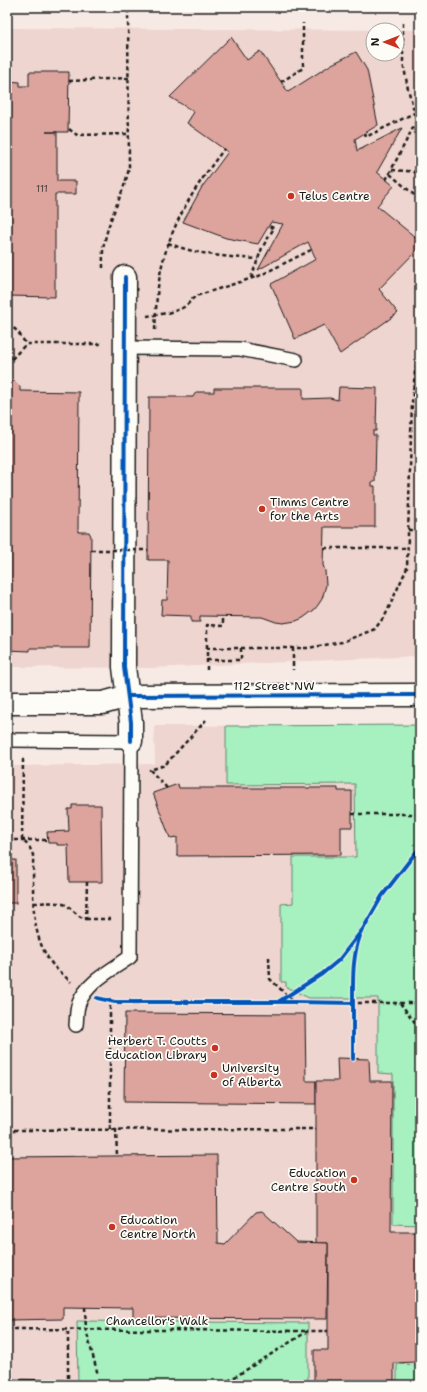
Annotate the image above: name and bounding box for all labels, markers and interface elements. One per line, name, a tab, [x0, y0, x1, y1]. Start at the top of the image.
north arrow	[365, 22, 405, 62]
text: N	[368, 37, 383, 46]
house number: 111	[36, 182, 48, 195]
place label: Telus Centre	[299, 188, 370, 204]
marker: Telus Centre	[286, 191, 296, 201]
place label: Timms Centre for the Arts	[270, 494, 349, 524]
marker: Timms Centre for the Arts	[257, 504, 267, 514]
street label: 112 Street NW	[233, 678, 315, 694]
place label: Herbert T. Coutts Education Library	[105, 1033, 207, 1063]
marker: Herbert T. Coutts Education Library	[210, 1043, 220, 1053]
place label: University of Alberta	[222, 1060, 282, 1090]
marker: University of Alberta	[209, 1070, 219, 1080]
place label: Education Centre South	[271, 1165, 346, 1195]
marker: Education Centre South	[349, 1175, 359, 1185]
place label: Education Centre North	[120, 1212, 196, 1242]
marker: Education Centre North	[107, 1222, 117, 1232]
street label: Chancellor's Walk	[106, 1313, 208, 1329]

